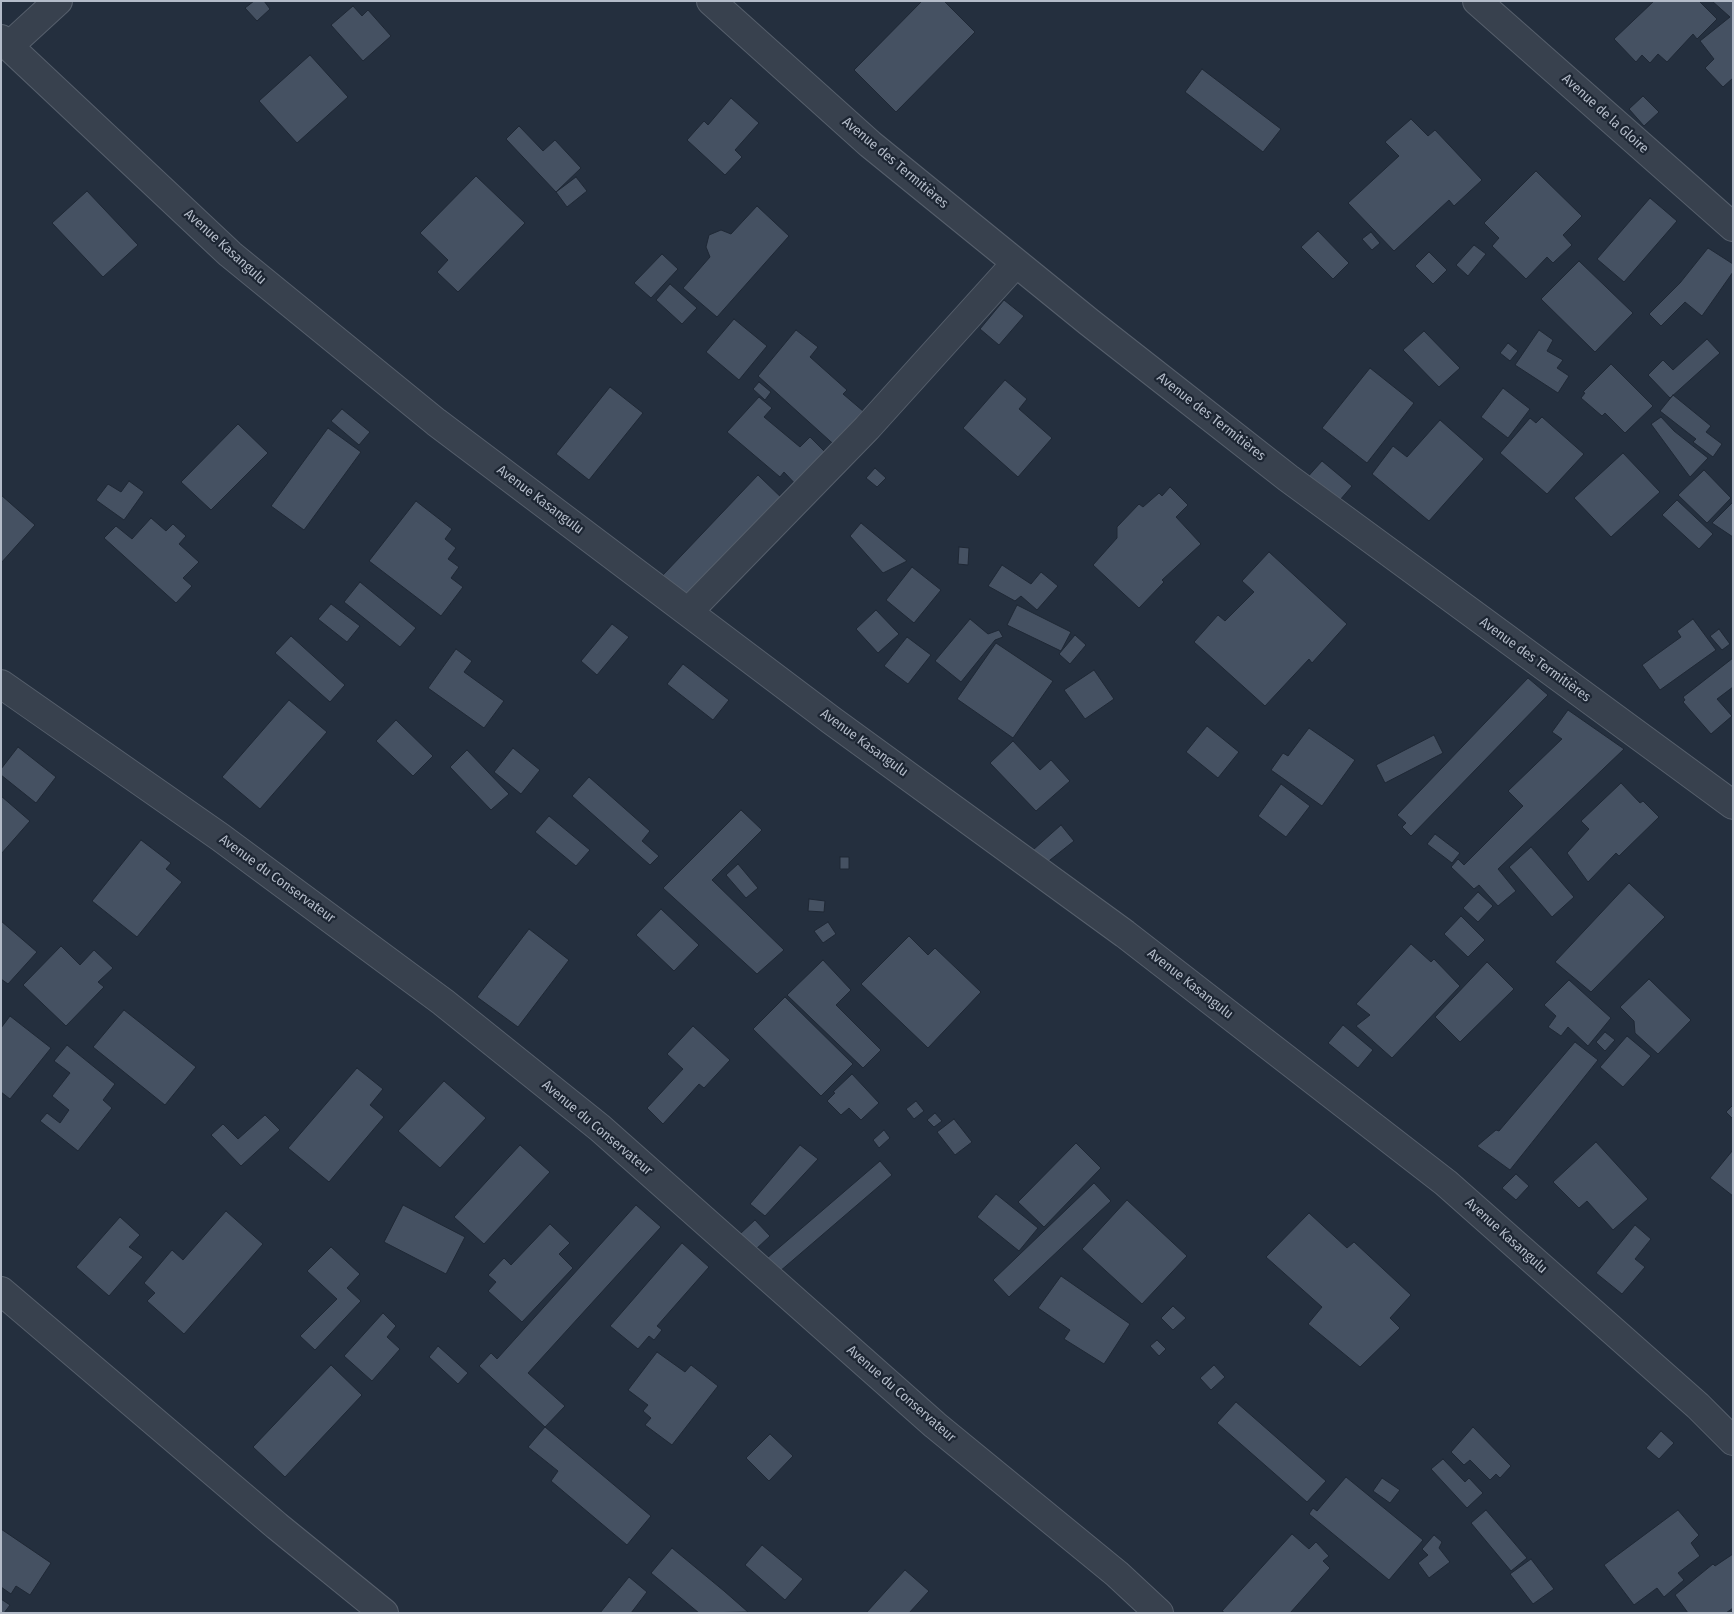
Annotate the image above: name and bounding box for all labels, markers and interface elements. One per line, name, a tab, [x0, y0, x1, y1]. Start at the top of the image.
street label: Avenue de la Gloire	[1558, 71, 1652, 157]
street label: Avenue des Termitières	[839, 114, 951, 212]
street label: Avenue Kasangulu	[181, 206, 269, 288]
street label: Avenue des Termitières	[1153, 369, 1269, 465]
street label: Avenue Kasangulu	[493, 462, 587, 538]
street label: Avenue des Termitières	[1476, 614, 1594, 706]
street label: Avenue Kasangulu	[817, 706, 911, 780]
street label: Avenue du Conservateur	[216, 831, 338, 927]
street label: Avenue Kasangulu	[1144, 945, 1236, 1023]
street label: Avenue du Conservateur	[538, 1077, 656, 1179]
street label: Avenue Kasangulu	[1462, 1195, 1550, 1277]
street label: Avenue du Conservateur	[843, 1342, 959, 1446]

